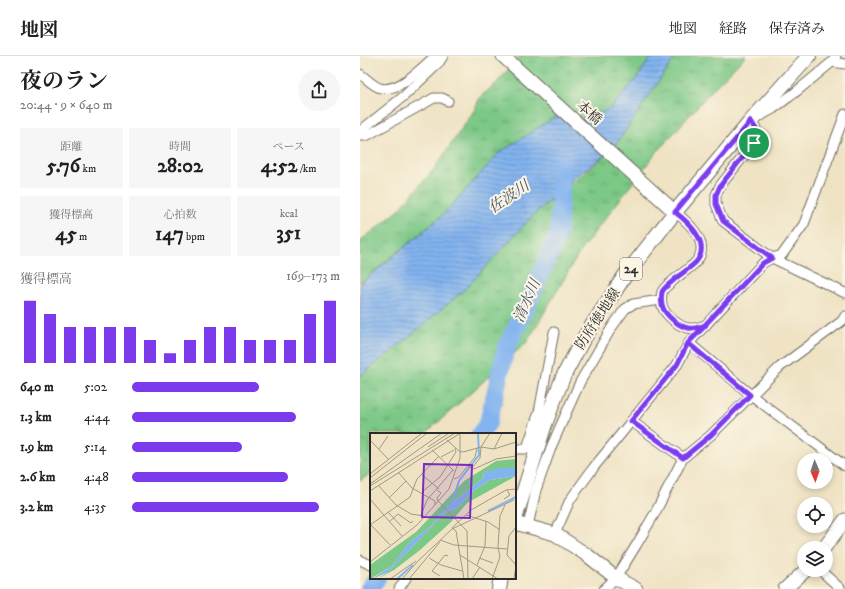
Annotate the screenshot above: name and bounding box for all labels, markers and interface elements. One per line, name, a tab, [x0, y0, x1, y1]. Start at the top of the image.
text: 地図	[20, 19, 58, 42]
text: 地図	[669, 20, 697, 38]
text: 経路	[719, 20, 747, 38]
text: 保存済み	[769, 20, 825, 38]
text: 夜のラン	[20, 68, 108, 95]
button: share	[298, 69, 340, 111]
text: 20:44 · 9 × 640 m	[20, 97, 113, 113]
street label: 本橋	[573, 97, 605, 129]
pin	[737, 126, 771, 160]
icon: arrive	[743, 132, 765, 154]
text: 距離	[60, 140, 82, 154]
text: 時間	[169, 140, 191, 154]
text: ペース	[272, 140, 305, 154]
text: 5.76	[46, 154, 80, 179]
text: 28:02	[157, 154, 203, 179]
text: 4:52	[261, 154, 297, 179]
text: km	[80, 162, 96, 176]
text: /km	[297, 162, 316, 176]
water label: 佐波川	[485, 175, 535, 217]
text: kcal	[280, 207, 298, 221]
text: 獲得標高	[49, 208, 93, 222]
text: 心拍数	[163, 208, 196, 222]
text: 351	[276, 221, 301, 246]
text: 45	[55, 222, 77, 247]
text: 147	[155, 222, 184, 247]
text: m	[77, 230, 87, 244]
text: bpm	[184, 230, 205, 244]
road number: 24	[620, 258, 642, 280]
text: 169–173 m	[286, 268, 340, 284]
text: 獲得標高	[20, 271, 72, 287]
water label: 清水川	[509, 275, 546, 325]
street label: 防府徳地線	[571, 285, 625, 353]
text: 640 m	[20, 379, 54, 395]
text: 5:02	[84, 379, 107, 395]
text: 1.3 km	[20, 409, 52, 425]
text: 4:44	[84, 409, 110, 425]
inset map	[370, 433, 516, 579]
text: 1.9 km	[20, 439, 53, 455]
text: 5:14	[84, 439, 106, 455]
north arrow	[797, 453, 833, 489]
map controls	[797, 453, 833, 577]
text: 2.6 km	[20, 469, 55, 485]
text: 4:48	[84, 469, 109, 485]
button: locate	[797, 497, 833, 533]
text: 3.2 km	[20, 499, 53, 515]
text: 4:35	[84, 499, 106, 515]
button: layers	[797, 541, 833, 577]

